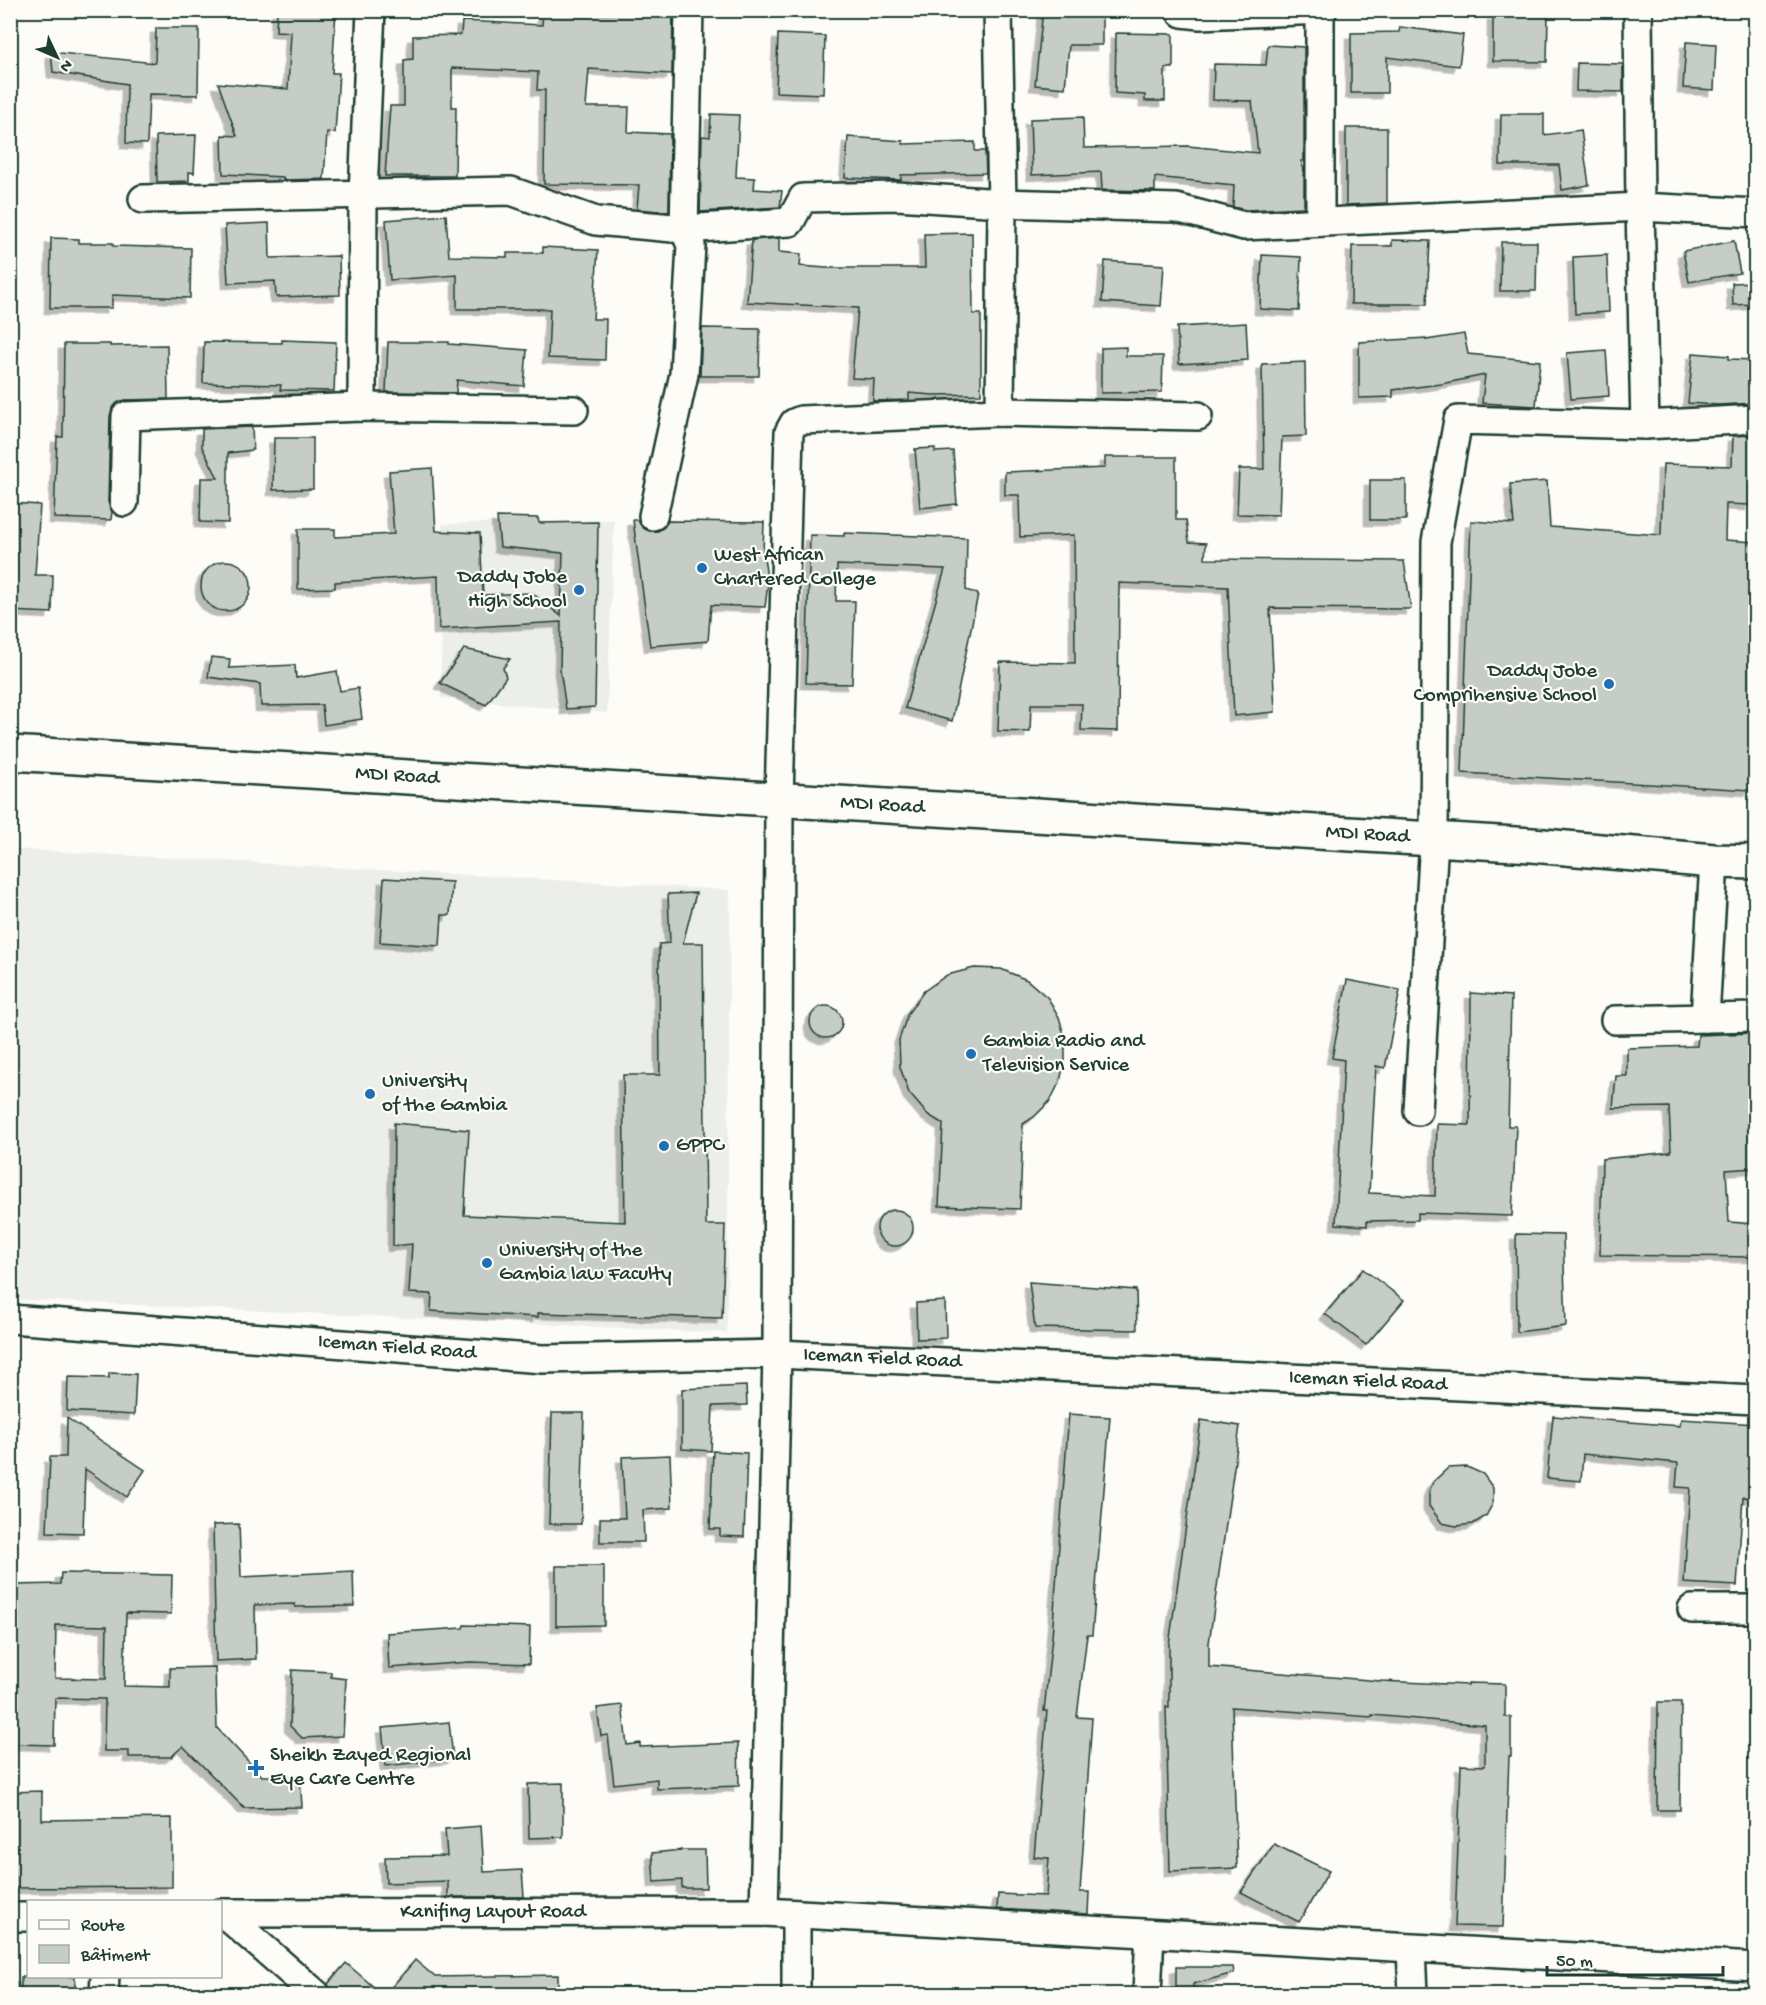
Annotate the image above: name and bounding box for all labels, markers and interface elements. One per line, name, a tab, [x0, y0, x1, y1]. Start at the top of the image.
north arrow	[27, 27, 87, 87]
text: N	[54, 55, 76, 76]
place label: West African Chartered College	[714, 544, 877, 593]
marker: West African Chartered College	[695, 561, 709, 575]
place label: Daddy Jobe High School	[456, 566, 568, 615]
marker: Daddy Jobe High School	[572, 583, 586, 597]
place label: Daddy Jobe Comprihensive School	[1413, 660, 1598, 709]
marker: Daddy Jobe Comprihensive School	[1602, 677, 1616, 691]
street label: MDI Road	[355, 761, 442, 792]
street label: MDI Road	[840, 791, 927, 821]
street label: MDI Road	[1325, 820, 1412, 850]
place label: Gambia Radio and Television Service	[982, 1030, 1146, 1079]
marker: Gambia Radio and Television Service	[964, 1047, 978, 1061]
place label: University of the Gambia	[382, 1070, 508, 1119]
marker: University of the Gambia	[363, 1087, 377, 1101]
place label: GPPC	[676, 1134, 725, 1159]
marker: GPPC	[657, 1139, 671, 1153]
place label: University of the Gambia law Faculty	[499, 1239, 672, 1288]
marker: University of the Gambia law Faculty	[480, 1256, 494, 1270]
street label: Iceman Field Road	[317, 1330, 479, 1367]
street label: Iceman Field Road	[803, 1343, 964, 1375]
street label: Iceman Field Road	[1288, 1366, 1449, 1398]
place label: Sheikh Zayed Regional Eye Care Centre	[270, 1744, 471, 1793]
marker: Sheikh Zayed Regional Eye Care Centre	[247, 1759, 265, 1777]
legend	[27, 1900, 222, 1978]
street label: Kanifing Layout Road	[400, 1900, 588, 1925]
text: Route	[81, 1916, 126, 1937]
scale bar	[1547, 1939, 1722, 1977]
text: Bâtiment	[80, 1946, 151, 1967]
text: 50 m	[1556, 1952, 1593, 1973]

